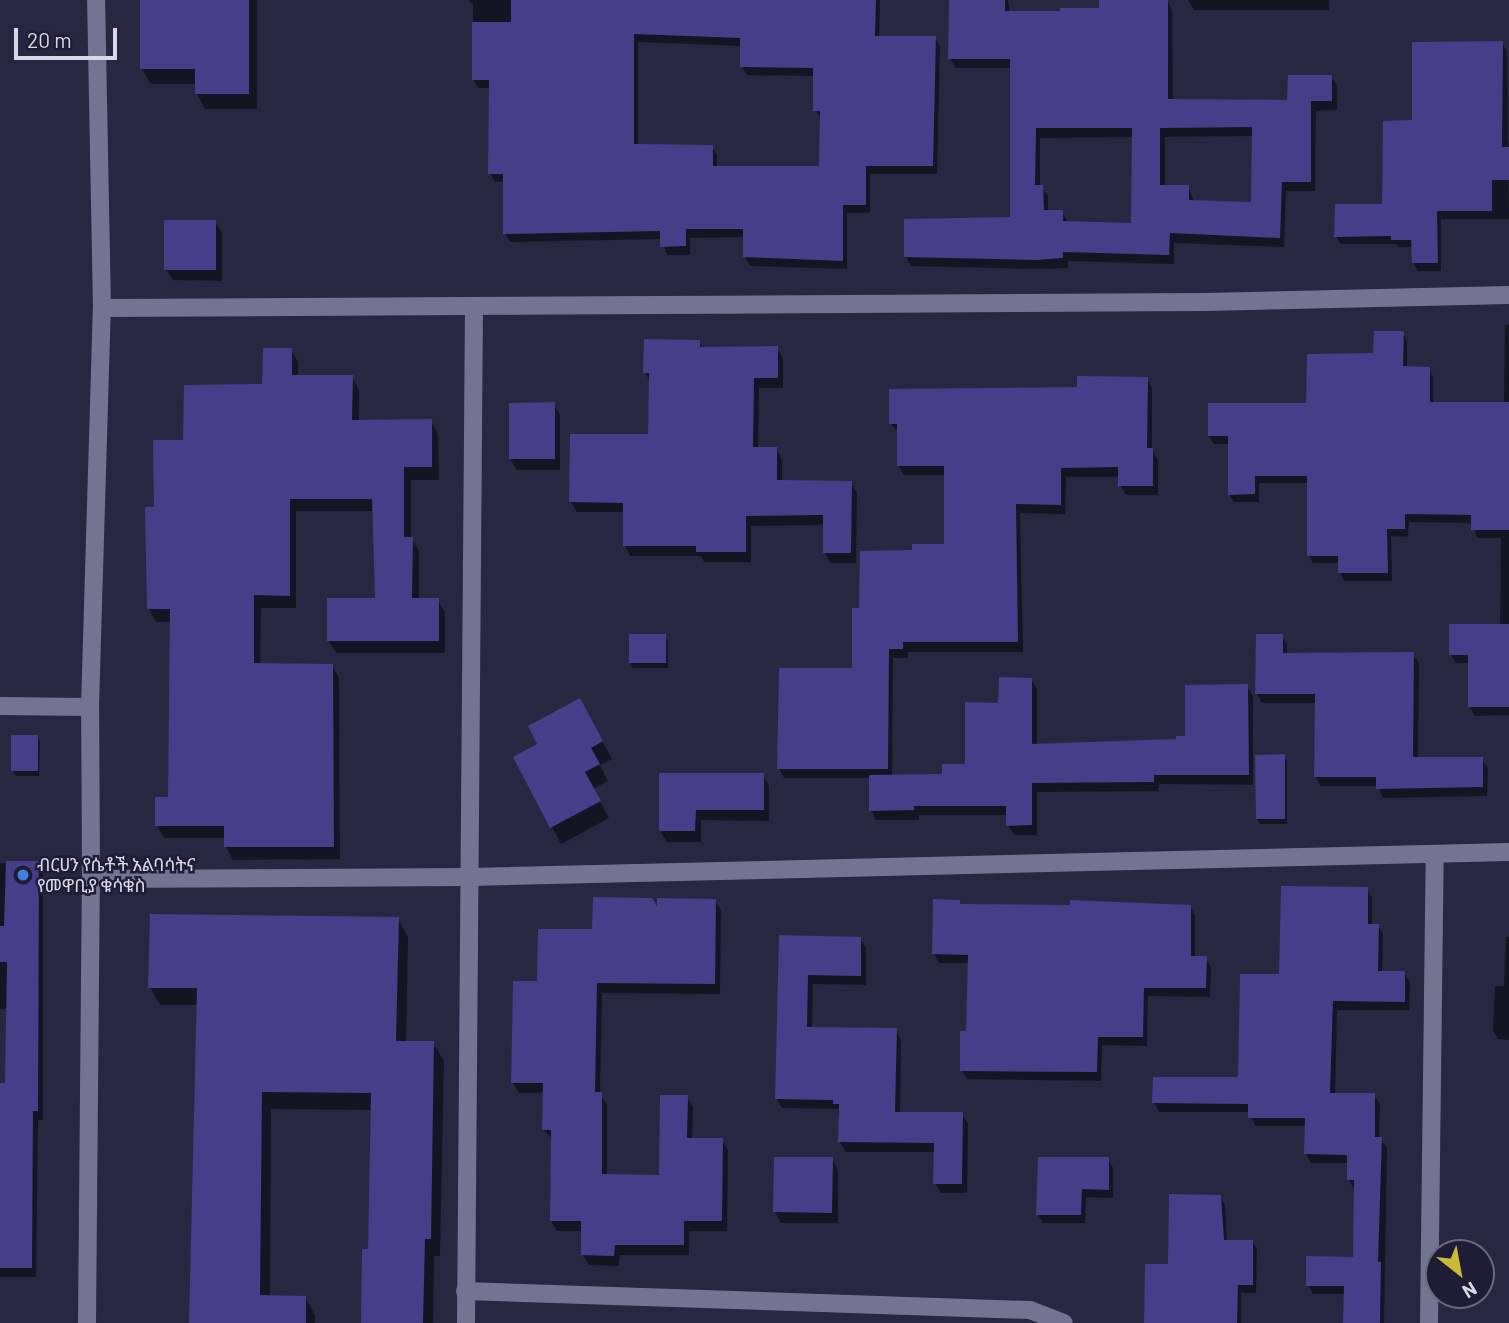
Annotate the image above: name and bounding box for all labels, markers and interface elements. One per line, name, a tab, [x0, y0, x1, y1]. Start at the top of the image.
scale bar	[18, 14, 121, 58]
text: 20 m	[27, 27, 72, 52]
place label: ብርሀን የሴቶች አልባሳትና የመዋቢያ ቁሳቁስ	[37, 854, 195, 896]
marker: ብርሀን የሴቶች አልባሳትና የመዋቢያ ቁሳቁስ	[15, 867, 31, 883]
north arrow	[1425, 1239, 1495, 1309]
text: N	[1459, 1278, 1481, 1304]

